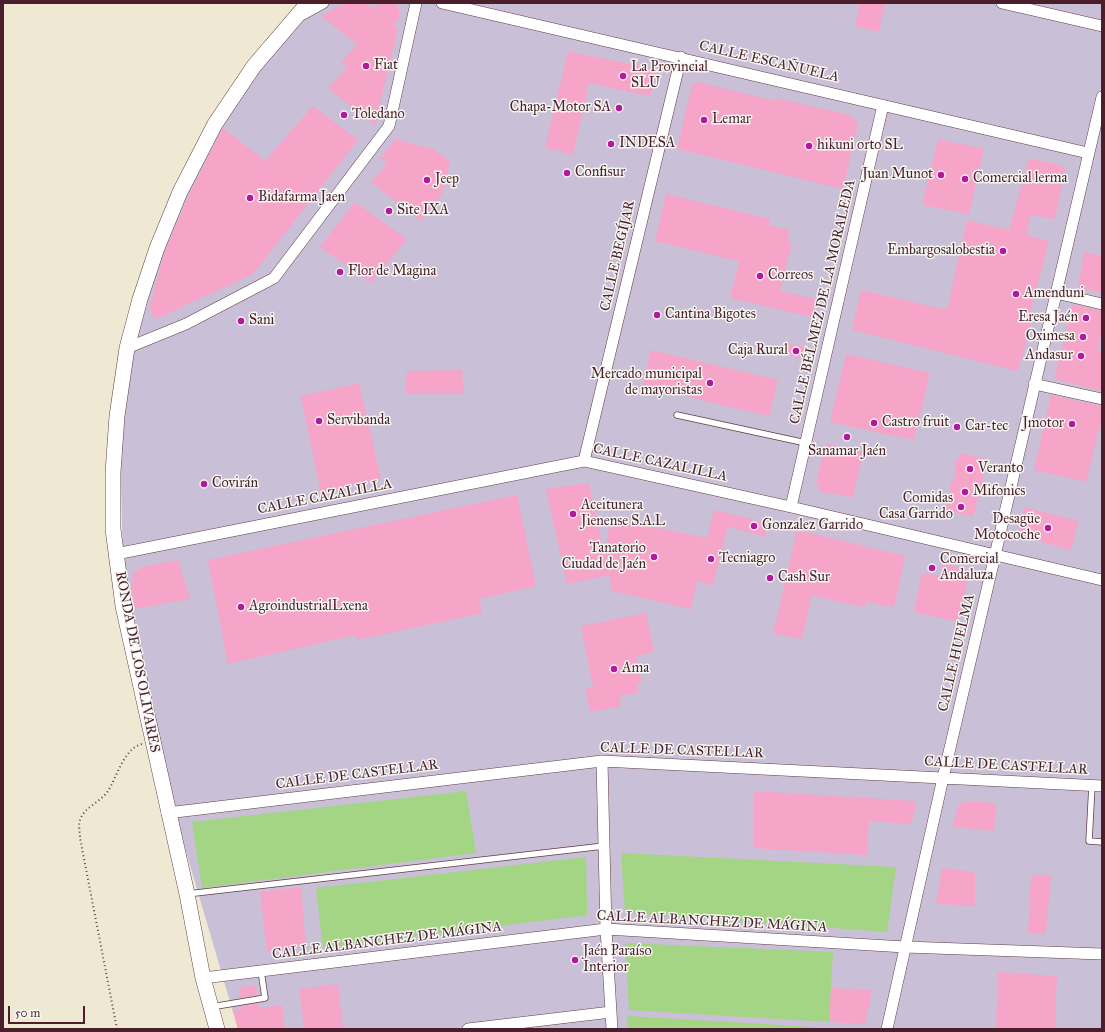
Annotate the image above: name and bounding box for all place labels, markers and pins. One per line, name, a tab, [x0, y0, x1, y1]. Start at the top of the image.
place label: Fiat	[374, 58, 398, 74]
place label: La Provincial SLU	[631, 60, 708, 92]
marker: Fiat	[361, 61, 371, 71]
marker: La Provincial SLU	[618, 71, 628, 81]
place label: Chapa-Motor SA	[510, 100, 611, 116]
marker: Chapa-Motor SA	[614, 103, 624, 113]
place label: Toledano	[352, 107, 405, 123]
marker: Toledano	[339, 110, 349, 120]
place label: Lemar	[712, 112, 751, 128]
marker: Lemar	[699, 115, 709, 125]
place label: INDESA	[619, 136, 675, 152]
place label: hikuni orto SL	[817, 138, 903, 154]
marker: INDESA	[606, 139, 616, 149]
marker: hikuni orto SL	[804, 141, 814, 151]
place label: Confisur	[575, 165, 625, 181]
place label: Juan Munot	[862, 167, 933, 183]
marker: Confisur	[562, 168, 572, 178]
marker: Juan Munot	[936, 170, 946, 180]
place label: Comercial lerma	[973, 171, 1067, 187]
place label: Jeep	[435, 172, 459, 188]
marker: Comercial lerma	[960, 174, 970, 184]
marker: Jeep	[422, 175, 432, 185]
place label: Bidafarma Jaen	[258, 190, 345, 206]
marker: Bidafarma Jaen	[245, 193, 255, 203]
place label: Site IXA	[397, 203, 449, 219]
marker: Site IXA	[384, 206, 394, 216]
place label: Embargosalobestia	[887, 243, 995, 259]
marker: Embargosalobestia	[998, 246, 1008, 256]
place label: Flor de Magina	[348, 264, 436, 280]
marker: Flor de Magina	[335, 267, 345, 277]
place label: Correos	[768, 268, 813, 284]
marker: Correos	[755, 271, 765, 281]
place label: Amenduni	[1024, 286, 1084, 302]
marker: Amenduni	[1011, 289, 1021, 299]
place label: Cantina Bigotes	[665, 307, 756, 323]
marker: Cantina Bigotes	[652, 310, 662, 320]
place label: Eresa Jaén	[1018, 310, 1078, 326]
place label: Sani	[249, 313, 274, 329]
marker: Eresa Jaén	[1081, 313, 1091, 323]
marker: Sani	[236, 316, 246, 326]
place label: Oximesa	[1026, 329, 1075, 345]
marker: Oximesa	[1078, 332, 1088, 342]
place label: Caja Rural	[728, 343, 788, 359]
marker: Caja Rural	[791, 346, 801, 356]
place label: Andasur	[1025, 348, 1073, 364]
marker: Andasur	[1076, 351, 1086, 361]
place label: Mercado municipal de mayoristas	[591, 367, 702, 400]
marker: Mercado municipal de mayoristas	[705, 378, 715, 388]
place label: Servibanda	[327, 413, 390, 429]
place label: Castro fruit	[882, 415, 949, 431]
marker: Servibanda	[314, 416, 324, 426]
place label: Jmotor	[1022, 416, 1064, 432]
marker: Castro fruit	[869, 418, 879, 428]
place label: Car-tec	[965, 419, 1008, 435]
marker: Jmotor	[1067, 419, 1077, 429]
marker: Car-tec	[952, 422, 962, 432]
marker: Sanamar Jaén	[842, 432, 852, 442]
place label: Sanamar Jaén	[808, 444, 886, 460]
place label: Veranto	[978, 461, 1023, 477]
marker: Veranto	[965, 464, 975, 474]
place label: Covirán	[212, 476, 258, 492]
marker: Covirán	[199, 479, 209, 489]
place label: Mifonics	[973, 484, 1025, 500]
marker: Mifonics	[960, 487, 970, 497]
place label: Comidas Casa Garrido	[879, 491, 953, 524]
place label: Aceitunera Jienense S.A.L	[581, 498, 665, 530]
marker: Comidas Casa Garrido	[956, 502, 966, 512]
marker: Aceitunera Jienense S.A.L	[568, 509, 578, 519]
place label: Desagüe Motocoche	[974, 512, 1040, 544]
place label: Gonzalez Garrido	[762, 518, 863, 534]
marker: Gonzalez Garrido	[749, 521, 759, 531]
marker: Desagüe Motocoche	[1043, 523, 1053, 533]
place label: Tanatorio Ciudad de Jaén	[562, 541, 646, 574]
place label: Tecniagro	[719, 551, 775, 567]
marker: Tanatorio Ciudad de Jaén	[649, 552, 659, 562]
place label: Comercial Andaluza	[940, 552, 999, 584]
marker: Tecniagro	[706, 554, 716, 564]
marker: Comercial Andaluza	[927, 563, 937, 573]
place label: Cash Sur	[778, 570, 830, 586]
marker: Cash Sur	[765, 573, 775, 583]
place label: AgroindustrialLxena	[249, 599, 368, 615]
marker: AgroindustrialLxena	[236, 602, 246, 612]
place label: Ama	[622, 661, 649, 677]
marker: Ama	[609, 664, 619, 674]
place label: Jaén Paraíso Interior	[583, 944, 652, 976]
marker: Jaén Paraíso Interior	[570, 955, 580, 965]

